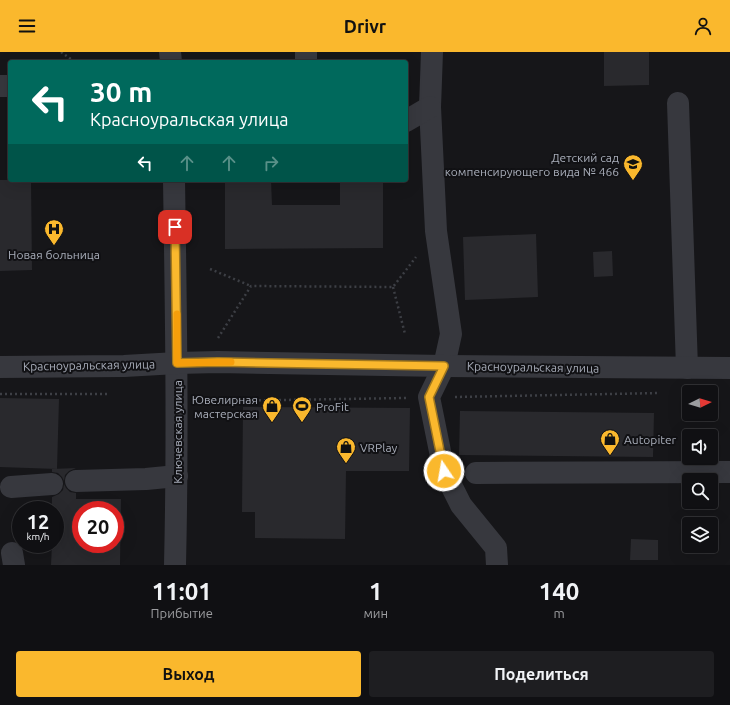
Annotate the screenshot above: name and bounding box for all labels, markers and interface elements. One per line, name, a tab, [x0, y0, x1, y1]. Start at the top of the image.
icon: menu	[16, 15, 38, 37]
icon: person	[692, 15, 714, 37]
text: Drivr	[344, 16, 386, 36]
icon: left	[24, 76, 76, 128]
text: 30 m	[90, 76, 152, 107]
text: Красноуральская улица	[90, 109, 288, 129]
place label: Детский сад компенсирующего вида № 466	[445, 151, 619, 178]
icon: left	[134, 152, 156, 174]
icon: ahead	[176, 152, 198, 174]
icon: ahead	[218, 152, 240, 174]
icon: right	[260, 152, 282, 174]
school or university icon: Детский сад компенсирующего вида № 466	[622, 153, 644, 181]
pin	[158, 210, 192, 244]
icon: arrive	[164, 216, 186, 238]
hospital icon: Новая больница	[43, 218, 65, 246]
place label: Новая больница	[8, 248, 100, 261]
street label: Красноуральская улица	[23, 357, 155, 373]
street label: Красноуральская улица	[467, 359, 599, 375]
street label: Ключевская улица	[171, 380, 184, 484]
north arrow	[682, 385, 718, 421]
map controls	[682, 385, 718, 553]
place label: Ювелирная мастерская	[192, 393, 258, 420]
shop icon: Ювелирная мастерская	[261, 395, 283, 423]
sports icon: ProFit	[291, 395, 313, 423]
place label: ProFit	[316, 400, 349, 413]
shop icon: Autopiter	[599, 428, 621, 456]
button: sound	[682, 429, 718, 465]
place label: Autopiter	[624, 433, 677, 446]
shop icon: VRPlay	[335, 436, 357, 464]
place label: VRPlay	[360, 441, 398, 454]
position arrow	[423, 450, 465, 492]
button: search	[682, 473, 718, 509]
speed limit sign: 20	[72, 501, 124, 553]
text: 12	[27, 510, 49, 533]
button: layers	[682, 517, 718, 553]
text: km/h	[26, 531, 50, 542]
text: 11:01	[152, 578, 212, 605]
text: 1	[369, 578, 383, 605]
text: 140	[539, 578, 579, 605]
text: Прибытие	[151, 606, 213, 620]
text: мин	[363, 606, 388, 620]
text: m	[553, 606, 565, 620]
button: Выход	[16, 651, 361, 697]
button: Поделиться	[369, 651, 714, 697]

